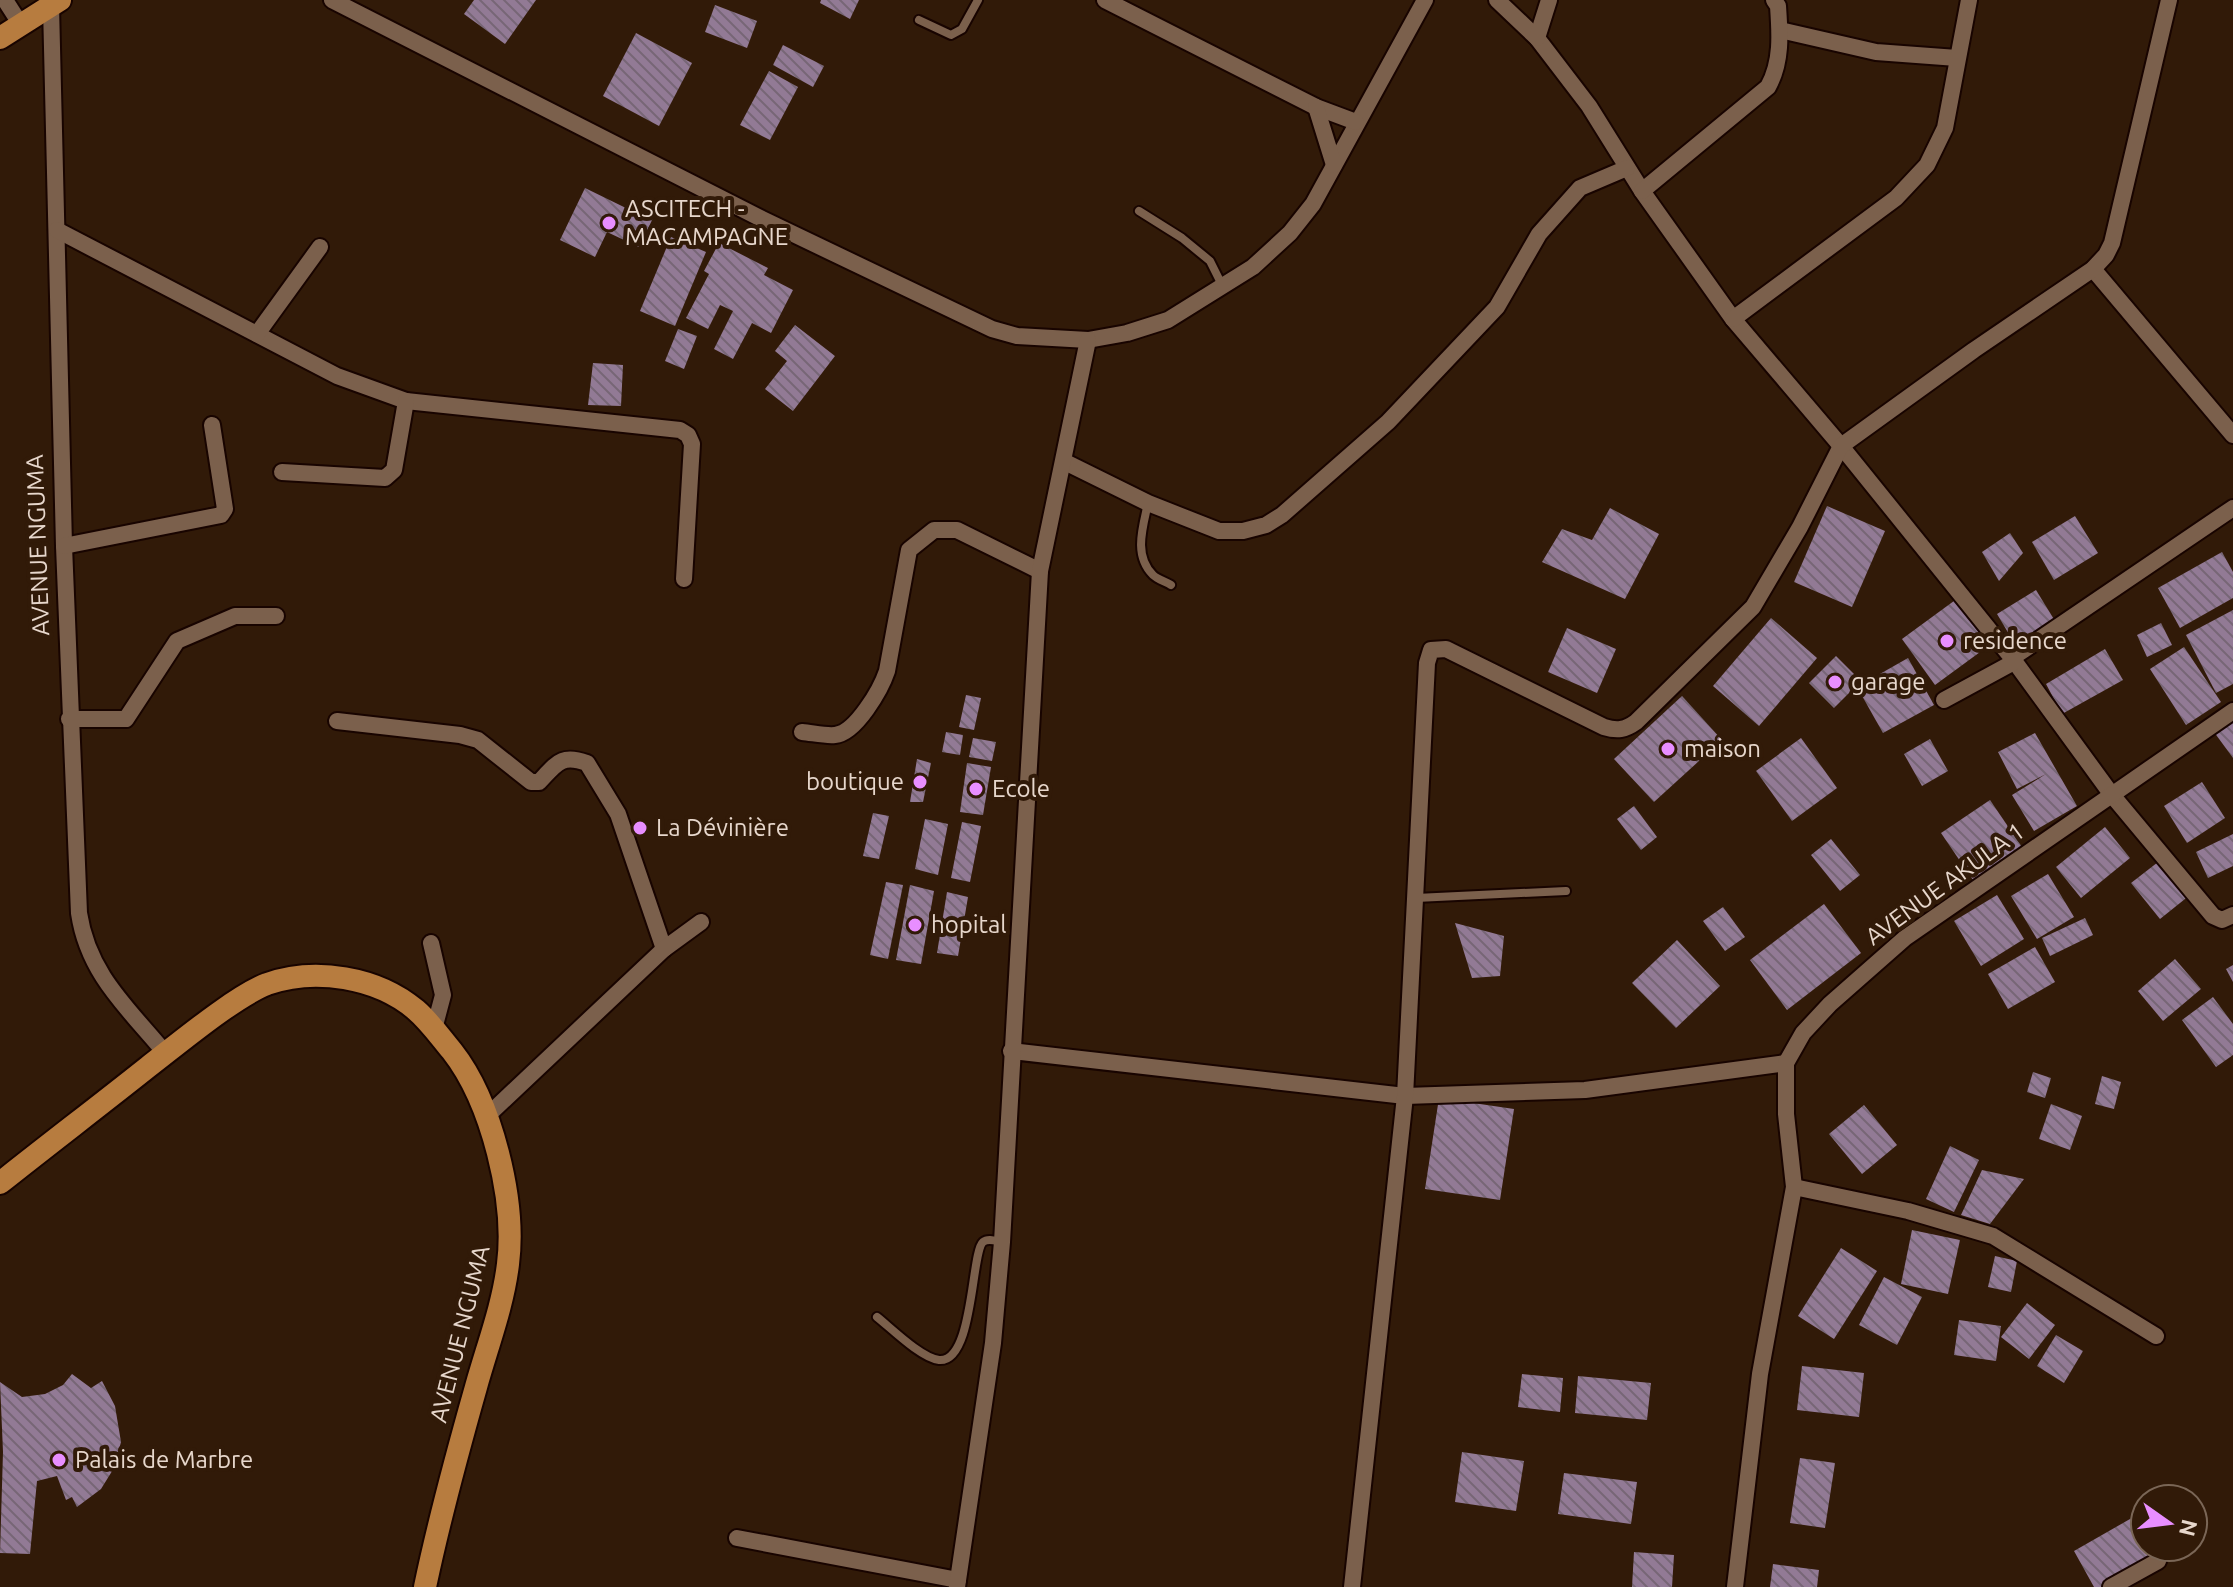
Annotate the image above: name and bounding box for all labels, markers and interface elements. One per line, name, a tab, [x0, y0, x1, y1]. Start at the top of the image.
place label: ASCITECH - MACAMPAGNE	[625, 195, 788, 250]
marker: ASCITECH - MACAMPAGNE	[600, 214, 618, 232]
street label: AVENUE NGUMA	[21, 453, 54, 636]
place label: residence	[1963, 627, 2067, 654]
marker: residence	[1938, 632, 1956, 650]
place label: garage	[1851, 668, 1926, 695]
marker: garage	[1826, 673, 1844, 691]
place label: maison	[1684, 735, 1761, 762]
marker: maison	[1659, 740, 1677, 758]
place label: boutique	[806, 768, 904, 795]
marker: boutique	[911, 773, 929, 791]
place label: Ecole	[992, 775, 1050, 802]
marker: Ecole	[967, 780, 985, 798]
place label: La Dévinière	[656, 814, 789, 841]
street label: AVENUE AKULA 1	[1860, 817, 2029, 950]
marker: La Dévinière	[631, 819, 649, 837]
place label: hopital	[931, 911, 1007, 938]
marker: hopital	[906, 916, 924, 934]
street label: AVENUE NGUMA	[424, 1242, 495, 1425]
place label: Palais de Marbre	[75, 1446, 253, 1473]
marker: Palais de Marbre	[50, 1451, 68, 1469]
north arrow	[2129, 1483, 2209, 1563]
text: N	[2175, 1517, 2203, 1539]

